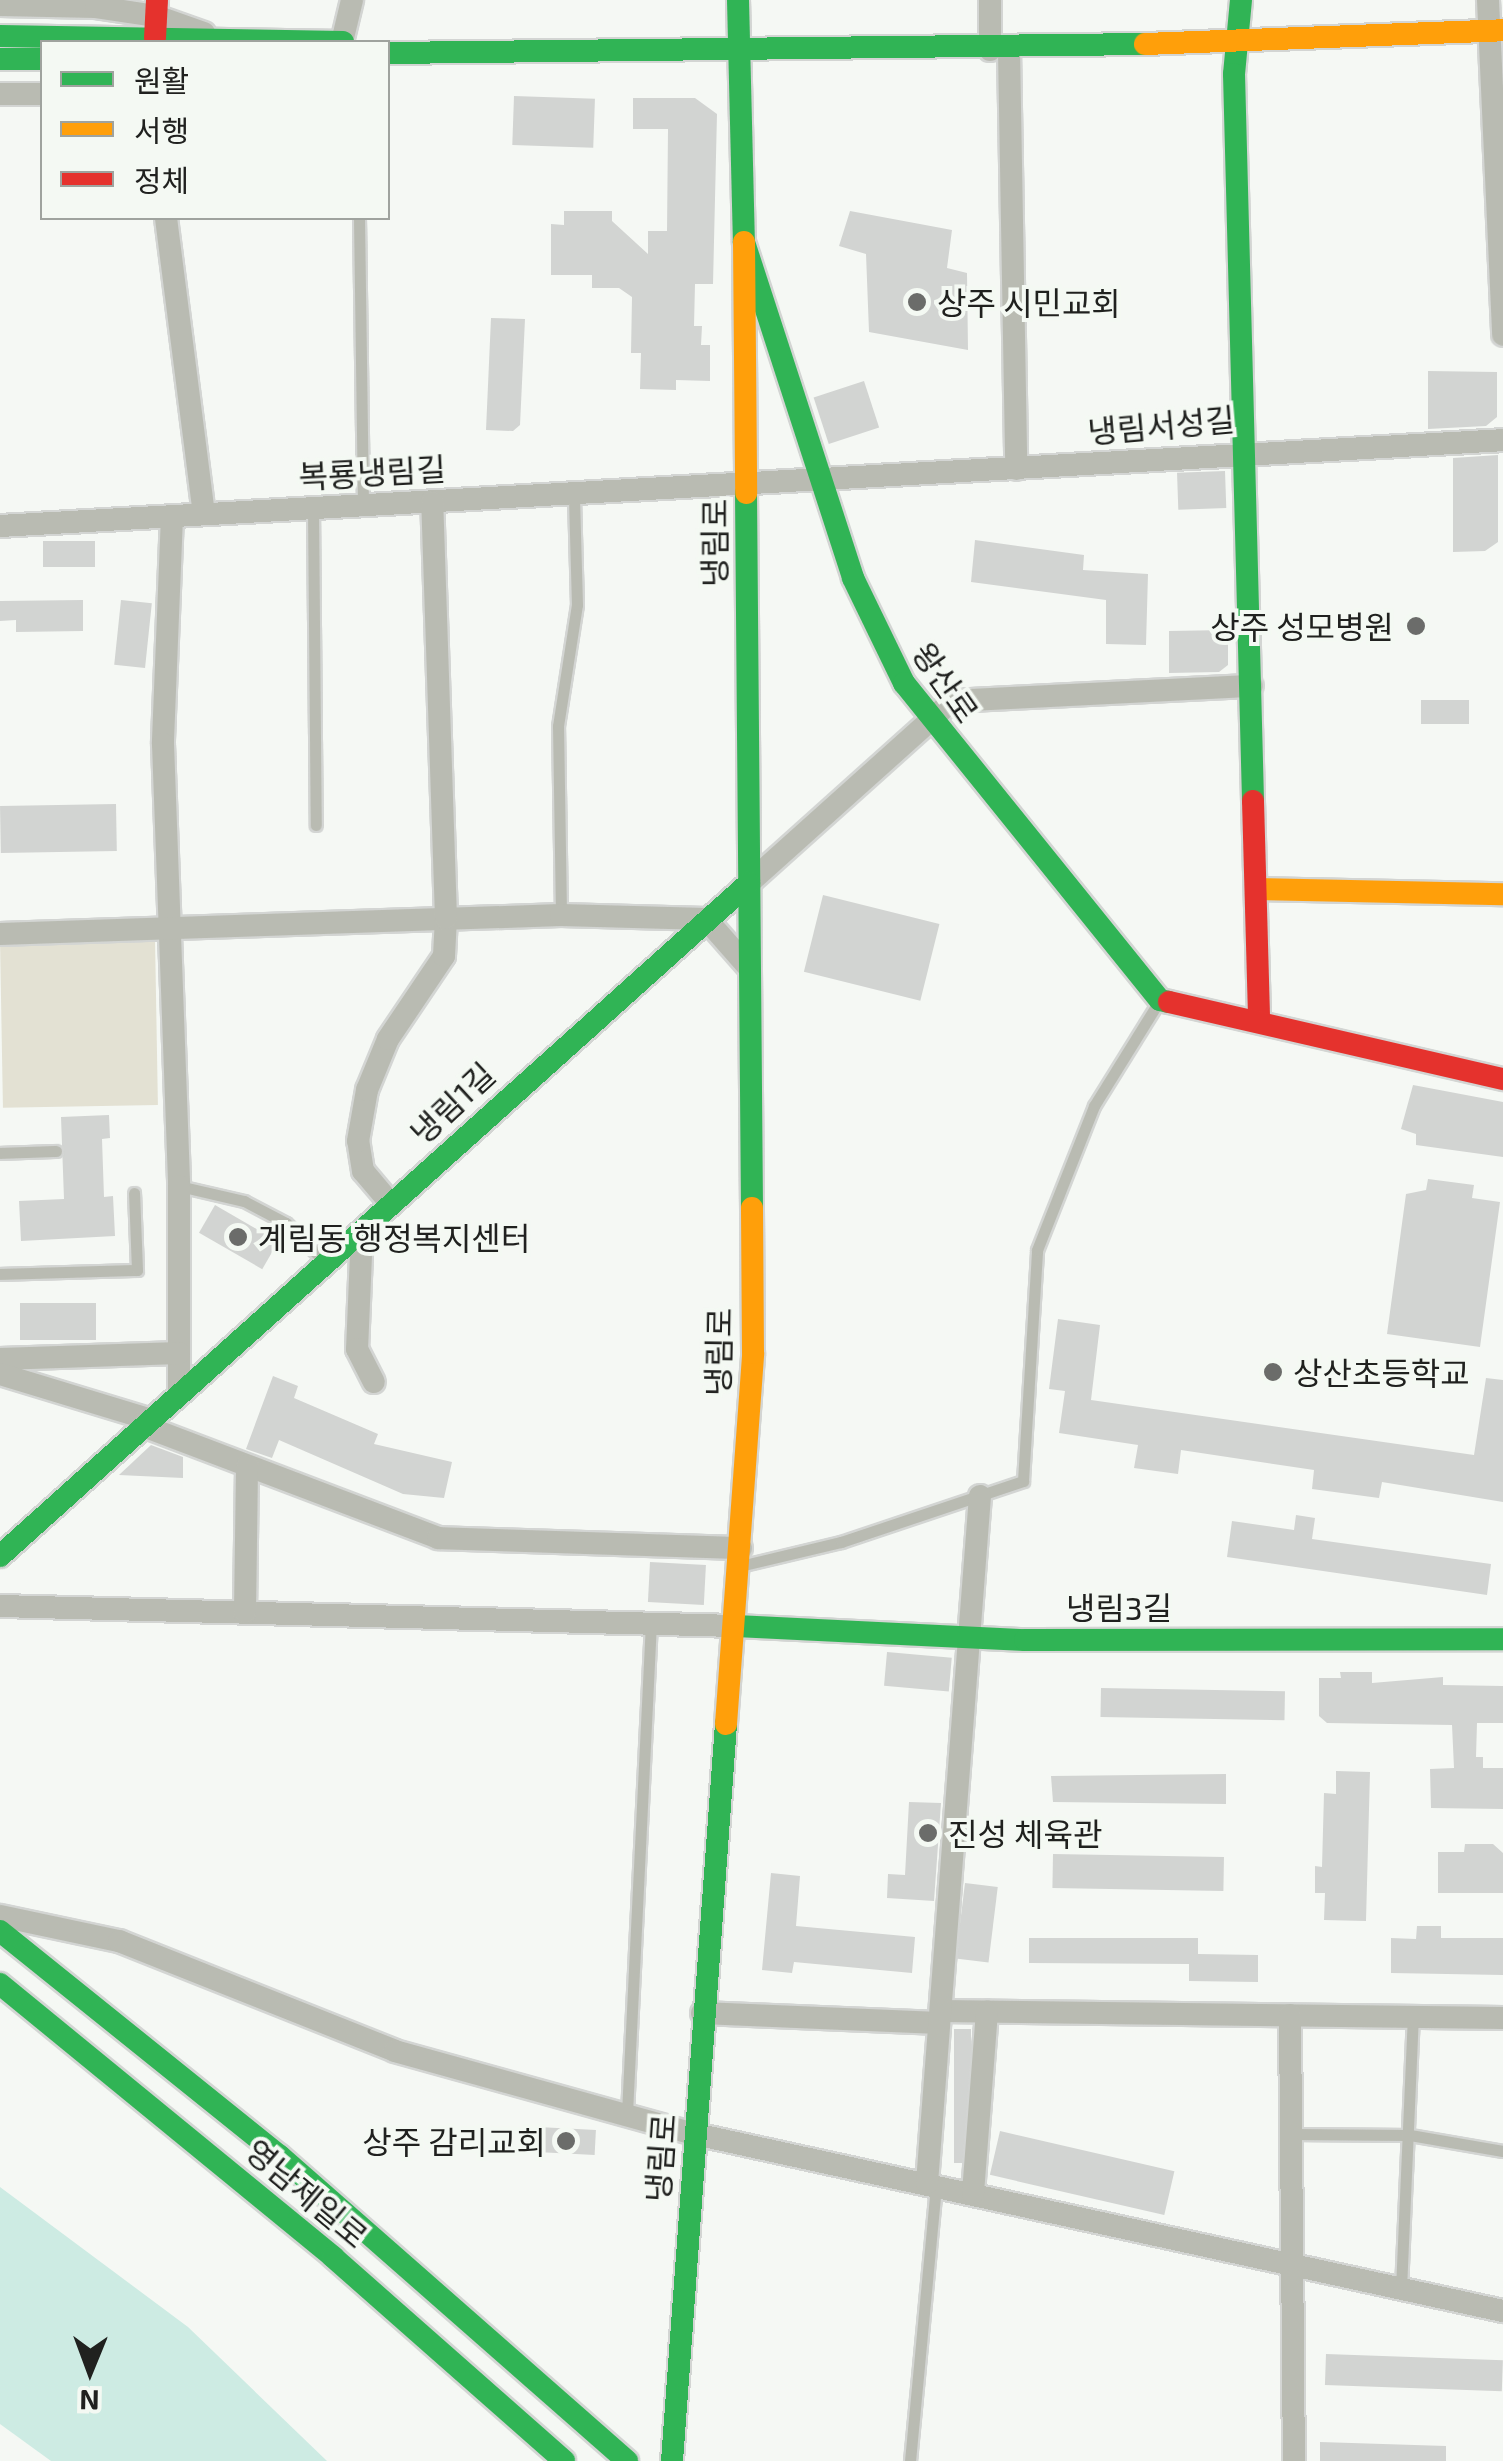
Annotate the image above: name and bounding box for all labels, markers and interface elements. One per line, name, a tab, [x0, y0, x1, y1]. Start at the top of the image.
legend	[40, 40, 390, 220]
text: 원활	[134, 62, 189, 98]
text: 서행	[134, 112, 189, 148]
text: 정체	[134, 162, 189, 198]
place label: 상주 시민교회	[937, 283, 1121, 321]
marker: 상주 시민교회	[906, 291, 928, 313]
street label: 냉림서성길	[1086, 399, 1236, 451]
street label: 복룡냉림길	[297, 449, 447, 495]
street label: 냉림로	[695, 499, 733, 587]
place label: 상주 성모병원	[1210, 607, 1394, 645]
marker: 상주 성모병원	[1403, 613, 1429, 639]
street label: 왕산로	[905, 635, 987, 729]
street label: 냉림1길	[402, 1054, 502, 1152]
place label: 계림동 행정복지센터	[258, 1218, 530, 1256]
marker: 계림동 행정복지센터	[227, 1226, 249, 1248]
street label: 냉림로	[698, 1308, 738, 1396]
place label: 상산초등학교	[1293, 1353, 1470, 1391]
marker: 상산초등학교	[1262, 1361, 1284, 1383]
street label: 냉림3길	[1066, 1588, 1172, 1626]
place label: 진성 체육관	[948, 1814, 1102, 1852]
marker: 진성 체육관	[917, 1822, 939, 1844]
street label: 냉림로	[638, 2113, 682, 2203]
place label: 상주 감리교회	[362, 2122, 546, 2160]
marker: 상주 감리교회	[555, 2130, 577, 2152]
street label: 영남제일로	[238, 2131, 376, 2255]
north arrow	[40, 2321, 140, 2421]
text: N	[79, 2384, 100, 2418]

